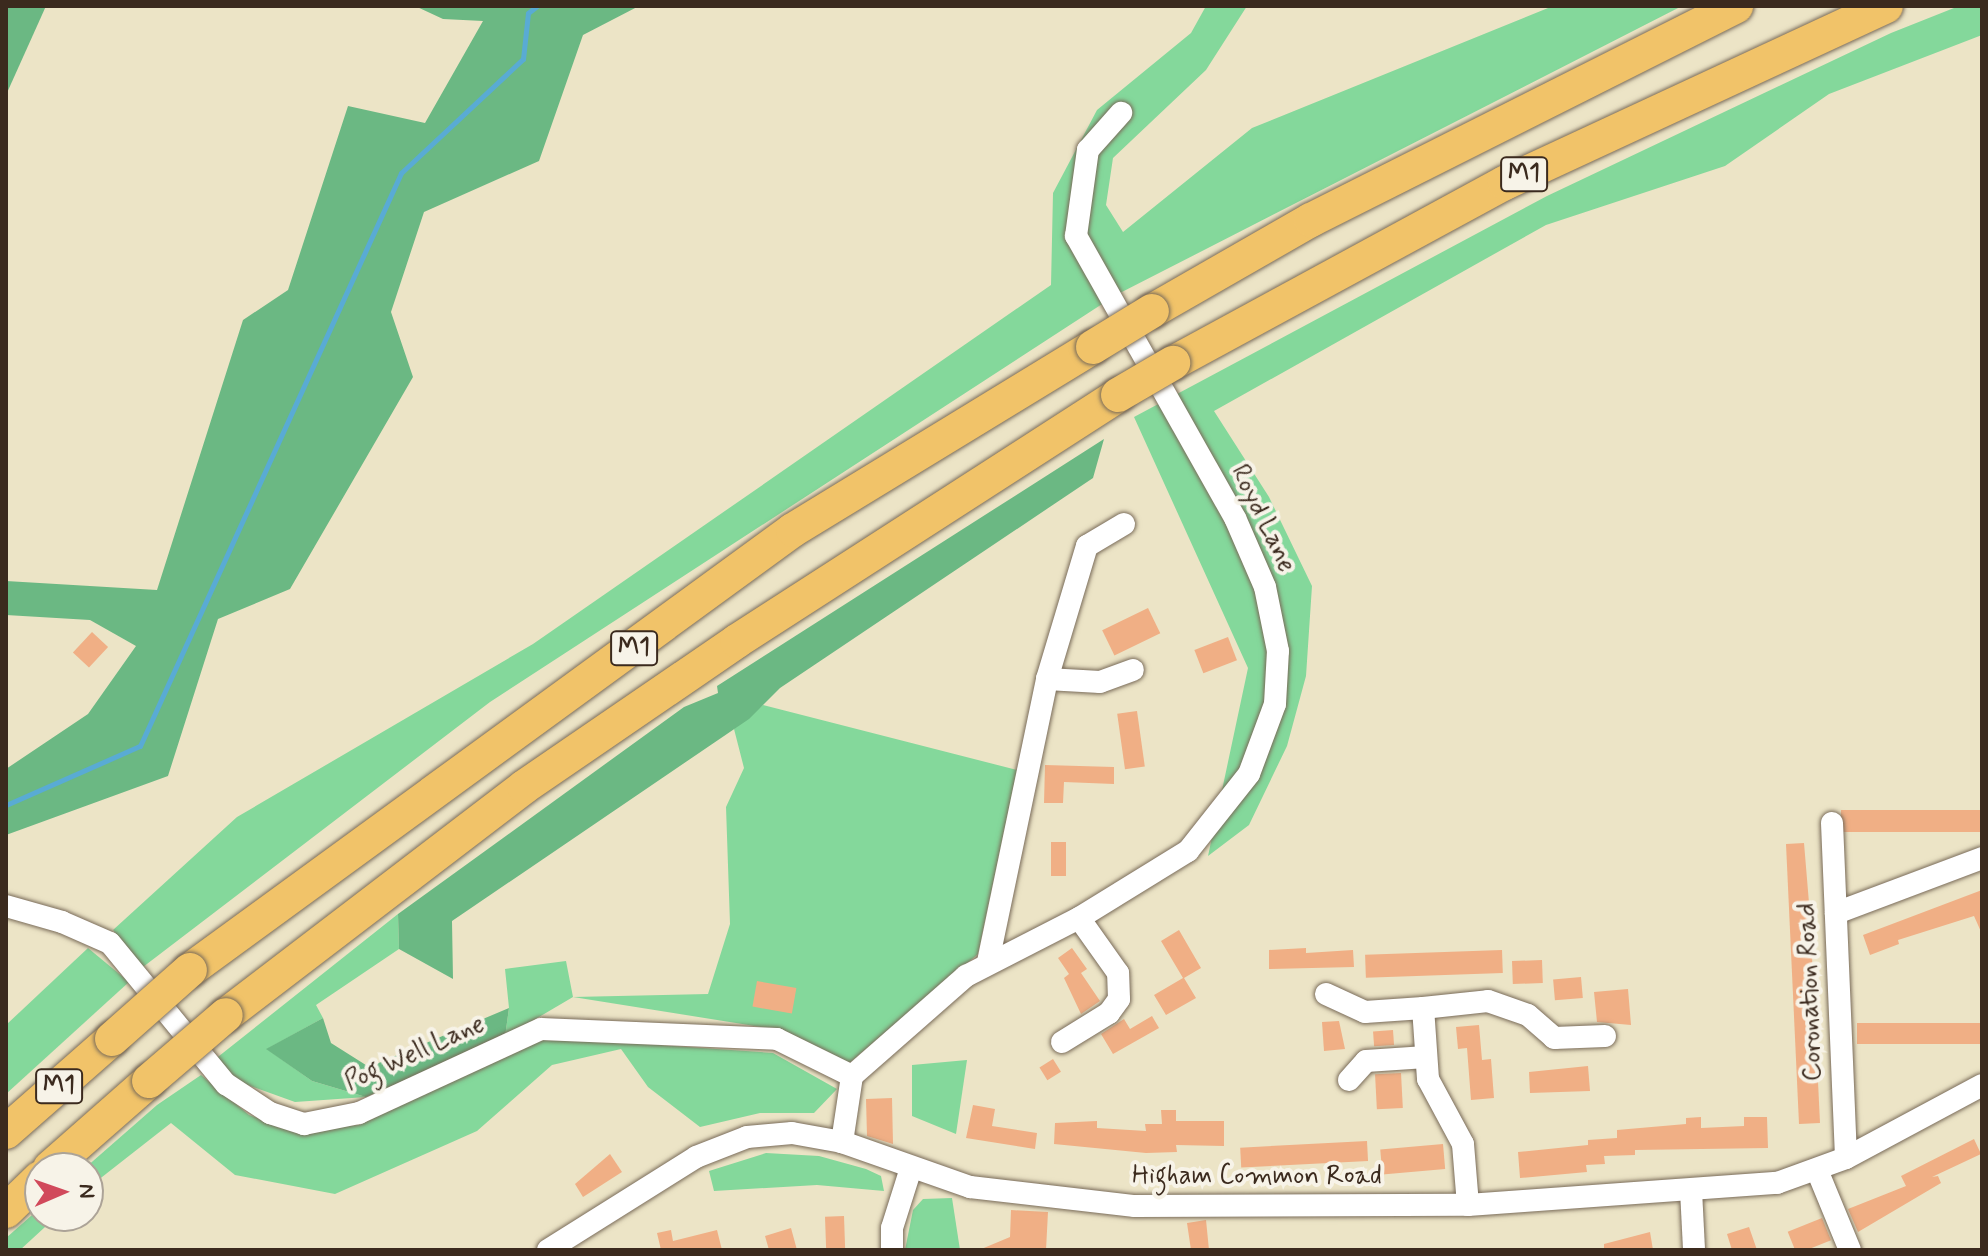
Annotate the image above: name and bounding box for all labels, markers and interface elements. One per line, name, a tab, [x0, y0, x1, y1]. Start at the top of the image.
road number: M1	[1500, 154, 1548, 194]
street label: Royd Lane	[1223, 460, 1301, 578]
road number: M1	[610, 628, 658, 668]
street label: Coronation Road	[1792, 904, 1830, 1080]
street label: Pog Well Lane	[339, 1009, 491, 1099]
road number: M1	[35, 1066, 83, 1106]
north arrow	[24, 1152, 104, 1232]
street label: Higham Common Road	[1131, 1161, 1383, 1193]
text: N	[72, 1183, 100, 1199]

